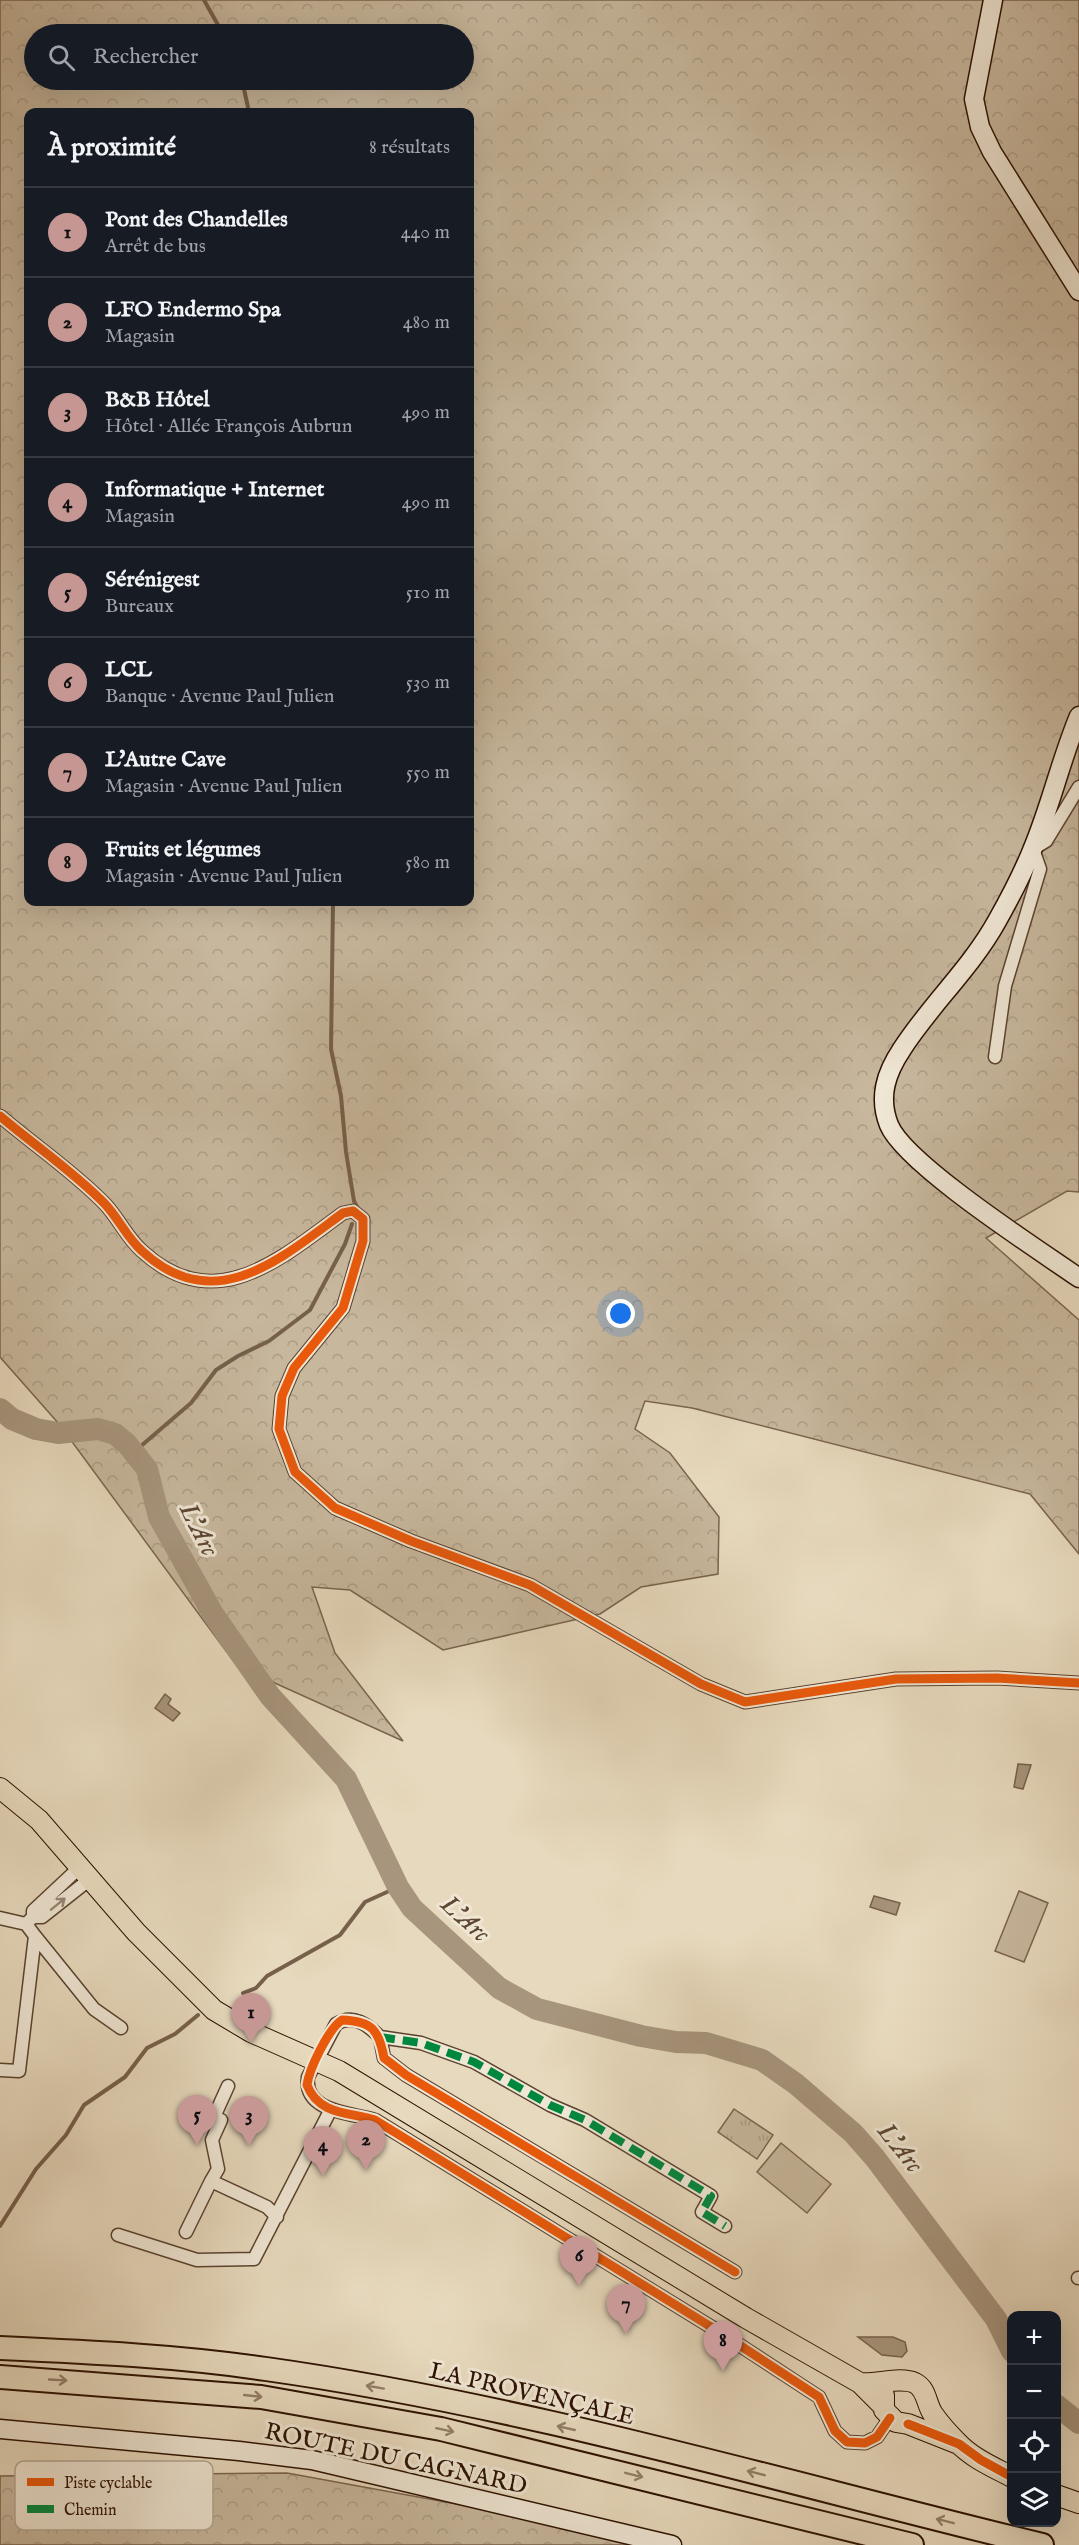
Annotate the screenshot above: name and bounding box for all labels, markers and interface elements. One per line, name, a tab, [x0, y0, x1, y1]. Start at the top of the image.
search box	[24, 24, 474, 90]
icon: search	[45, 41, 78, 74]
text: Rechercher	[93, 43, 198, 71]
text: À proximité	[48, 131, 176, 164]
text: 8 résultats	[369, 135, 450, 160]
text: Pont des Chandelles	[105, 206, 288, 234]
text: 1	[64, 220, 71, 245]
text: 440 m	[401, 220, 450, 245]
text: Arrêt de bus	[105, 234, 206, 259]
text: LFO Endermo Spa	[105, 296, 281, 324]
text: 2	[63, 310, 72, 335]
text: 480 m	[403, 310, 450, 335]
text: Magasin	[105, 324, 175, 349]
text: B&B Hôtel	[105, 386, 210, 414]
text: 3	[64, 400, 71, 425]
text: 490 m	[402, 400, 450, 425]
text: Hôtel · Allée François Aubrun	[105, 414, 352, 439]
text: Informatique + Internet	[105, 476, 324, 504]
text: 4	[63, 490, 72, 515]
text: 490 m	[402, 490, 450, 515]
text: Magasin	[105, 504, 175, 529]
text: Sérénigest	[105, 566, 199, 594]
text: 5	[64, 580, 71, 605]
text: 510 m	[406, 580, 450, 605]
text: Bureaux	[105, 594, 174, 619]
text: LCL	[105, 656, 152, 684]
text: 6	[63, 670, 72, 695]
text: 530 m	[406, 670, 450, 695]
text: Banque · Avenue Paul Julien	[105, 684, 334, 709]
text: L'Autre Cave	[105, 746, 226, 774]
text: 7	[63, 760, 72, 785]
text: 550 m	[406, 760, 450, 785]
text: Magasin · Avenue Paul Julien	[105, 774, 342, 799]
text: Fruits et légumes	[105, 836, 261, 864]
text: 8	[64, 850, 71, 875]
text: 580 m	[405, 850, 450, 875]
text: Magasin · Avenue Paul Julien	[105, 864, 342, 889]
your location	[606, 1299, 635, 1328]
water label: L'Arc	[171, 1497, 227, 1563]
water label: L'Arc	[433, 1888, 498, 1951]
one-way arrow	[50, 1898, 66, 1911]
pin: 1	[232, 1994, 270, 2043]
pin: 5	[178, 2096, 216, 2145]
pin: 3	[230, 2096, 268, 2146]
water label: L'Arc	[869, 2115, 931, 2181]
pin: 2	[346, 2120, 386, 2170]
pin: 4	[304, 2126, 342, 2176]
pin: 6	[560, 2236, 598, 2286]
pin: 7	[606, 2284, 646, 2334]
map controls	[1007, 2311, 1061, 2527]
button: +	[1007, 2311, 1061, 2365]
pin: 8	[704, 2322, 742, 2371]
street label: LA PROVENÇALE	[426, 2356, 637, 2433]
button: −	[1007, 2365, 1061, 2419]
one-way arrow	[48, 2375, 68, 2386]
one-way arrow	[366, 2381, 386, 2392]
one-way arrow	[242, 2391, 262, 2402]
street label: ROUTE DU CAGNARD	[262, 2416, 530, 2502]
button: locate	[1007, 2419, 1061, 2473]
one-way arrow	[557, 2421, 576, 2433]
one-way arrow	[435, 2425, 454, 2436]
legend	[15, 2461, 213, 2530]
one-way arrow	[746, 2467, 765, 2479]
one-way arrow	[625, 2470, 644, 2482]
button: layers	[1007, 2473, 1061, 2527]
text: Piste cyclable	[64, 2474, 152, 2494]
text: Chemin	[64, 2501, 117, 2521]
one-way arrow	[935, 2514, 954, 2526]

